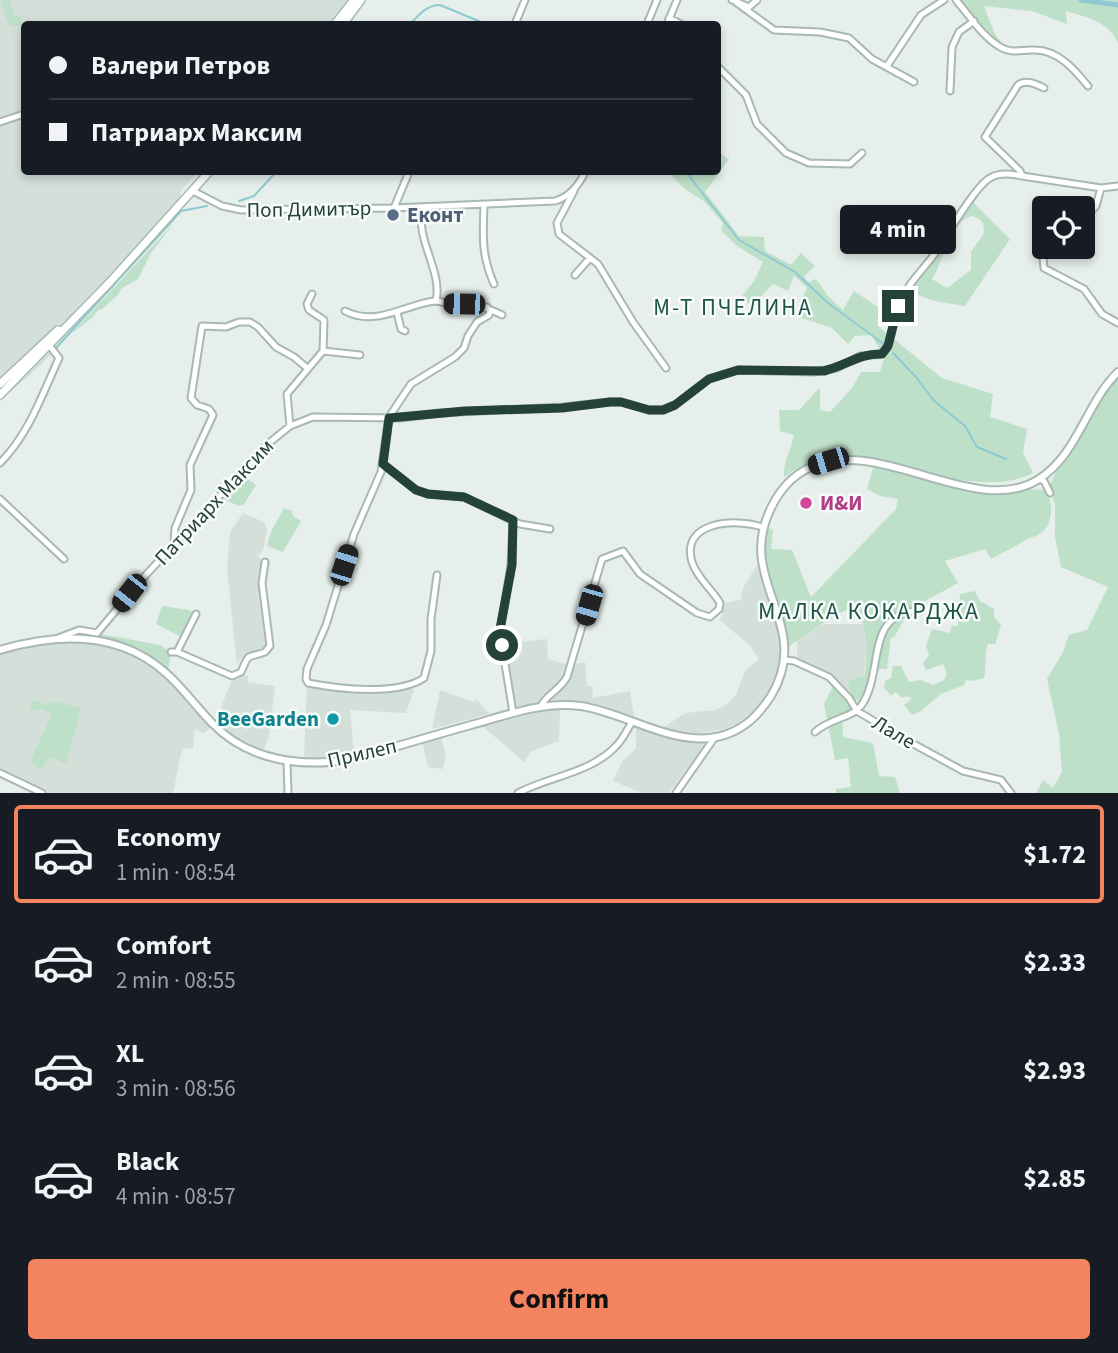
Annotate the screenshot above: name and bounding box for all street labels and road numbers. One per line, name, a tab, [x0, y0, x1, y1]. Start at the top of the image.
street label: Поп Димитър	[246, 193, 372, 225]
street label: Патриарх Максим	[147, 432, 281, 572]
street label: Лале	[867, 708, 921, 756]
street label: Прилеп	[324, 730, 400, 776]

